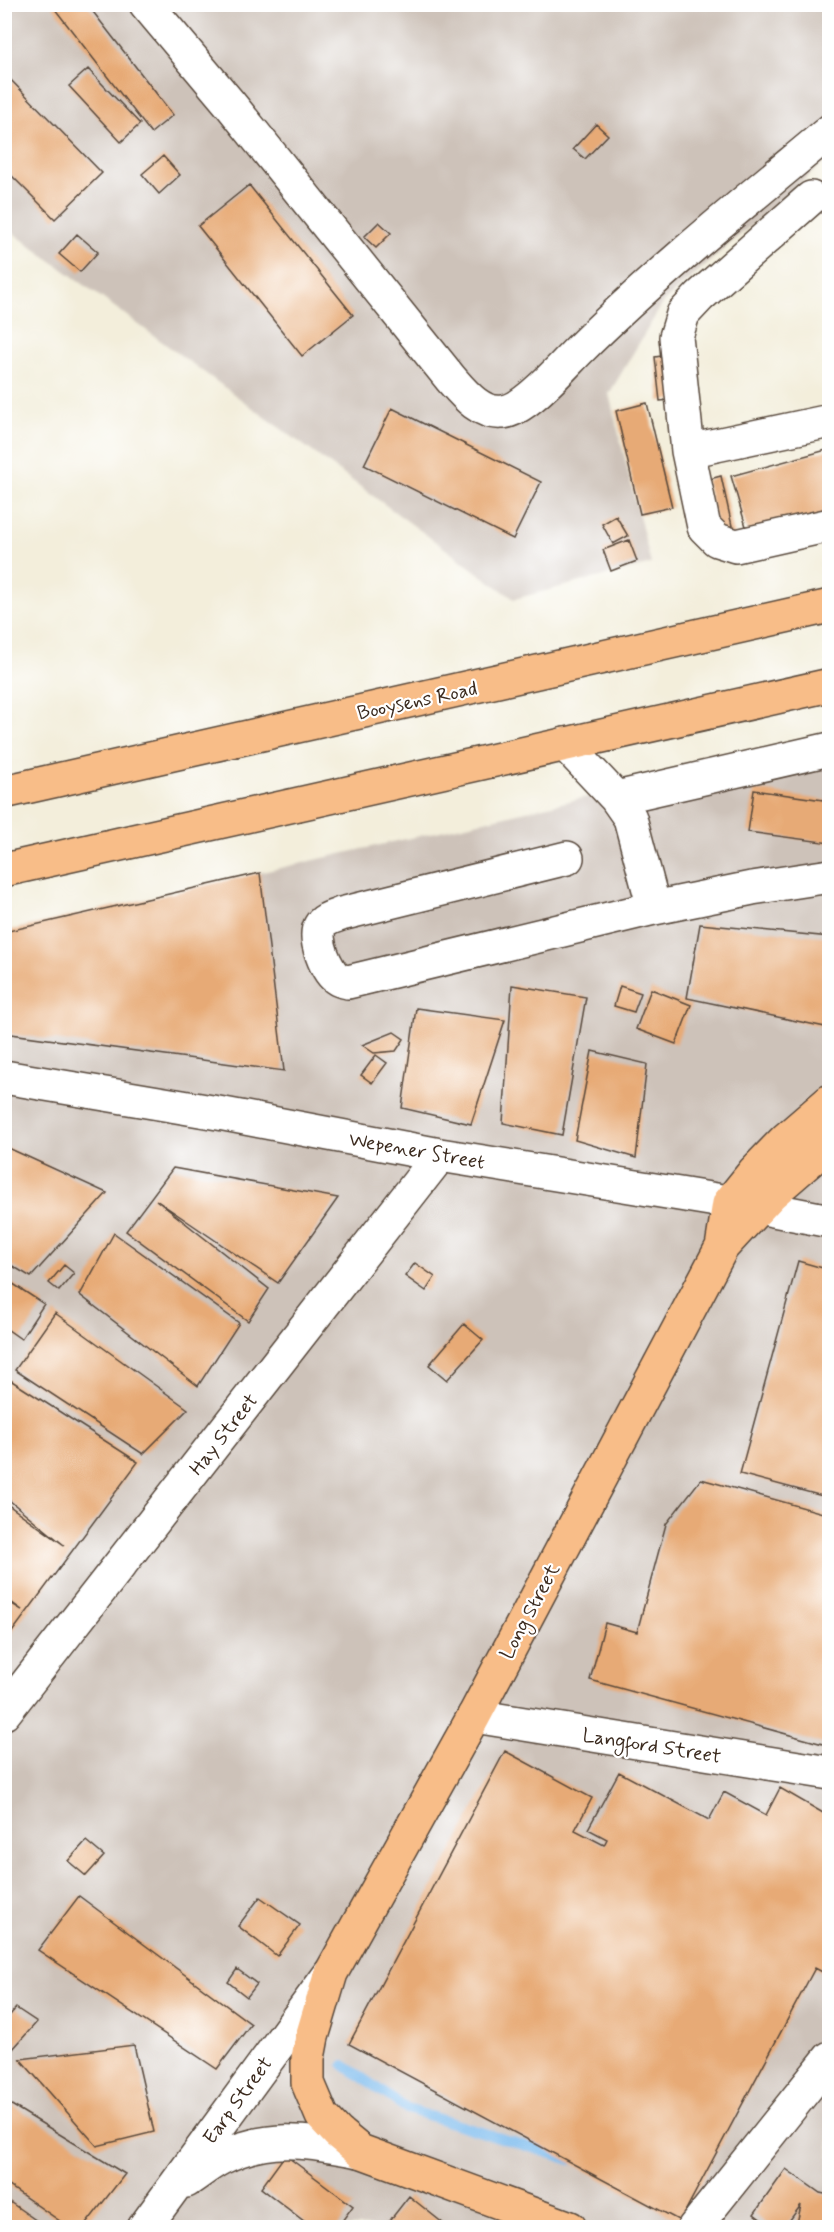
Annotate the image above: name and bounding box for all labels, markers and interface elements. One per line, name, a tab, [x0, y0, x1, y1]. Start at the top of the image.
street label: Booysens Road	[355, 676, 480, 727]
street label: Wepener Street	[347, 1126, 487, 1177]
street label: Hay Street	[184, 1388, 265, 1482]
street label: Long Street	[494, 1559, 568, 1665]
street label: Langford Street	[580, 1722, 723, 1773]
street label: Earp Street	[197, 2052, 279, 2150]

